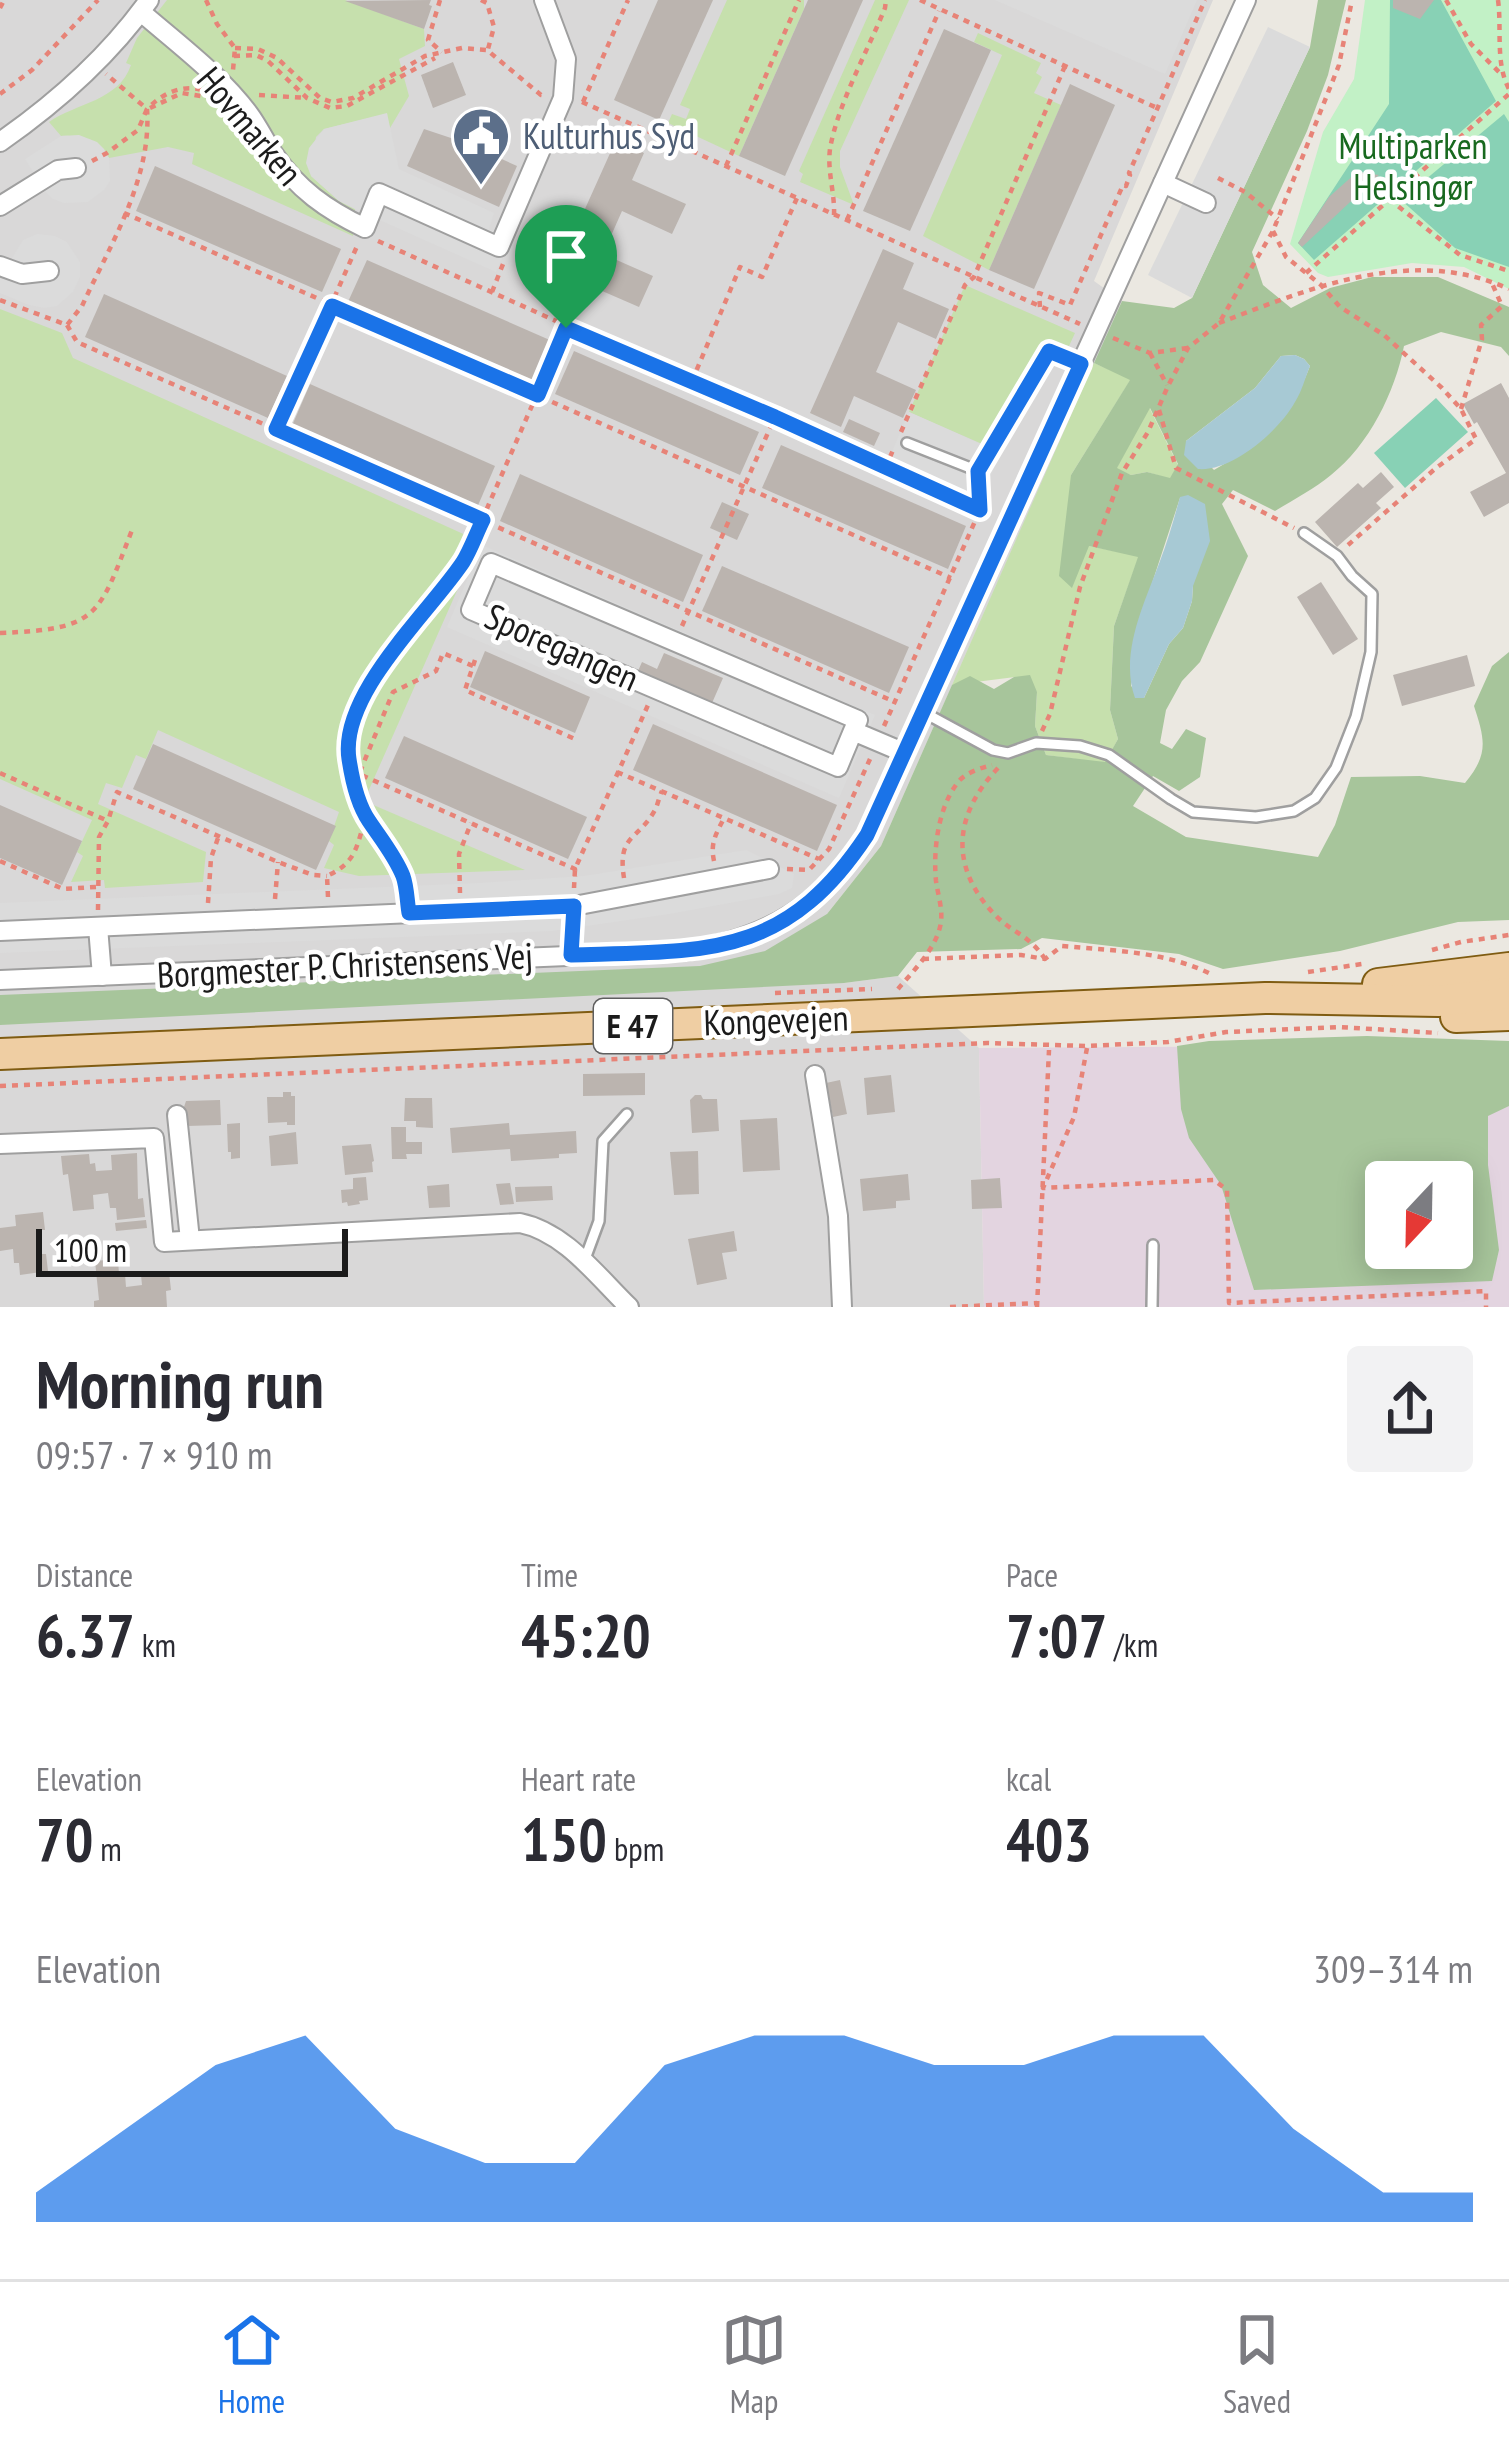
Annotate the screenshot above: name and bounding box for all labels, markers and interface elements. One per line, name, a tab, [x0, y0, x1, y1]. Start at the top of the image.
street label: Hovmarken	[187, 57, 314, 195]
public building icon: Kulturhus Syd	[450, 105, 512, 187]
place label: Kulturhus Syd	[523, 112, 695, 159]
park label: Multiparken Helsingør	[1339, 122, 1487, 210]
pin	[515, 205, 617, 328]
icon: arrive	[533, 223, 599, 289]
street label: Sporegangen	[478, 592, 646, 701]
street label: Borgmester P. Christensens Vej	[156, 931, 534, 998]
street label: Kongevejen	[703, 993, 849, 1046]
road number: E 47	[594, 999, 672, 1053]
north arrow	[1365, 1161, 1473, 1269]
map controls	[1365, 1161, 1473, 1269]
scale bar	[36, 1223, 348, 1276]
text: 100 m	[54, 1228, 127, 1271]
text: Morning run	[36, 1341, 324, 1426]
button: share	[1347, 1346, 1473, 1472]
text: 09:57 · 7 × 910 m	[36, 1429, 272, 1480]
text: Distance	[36, 1553, 133, 1596]
text: Time	[521, 1553, 578, 1596]
text: Pace	[1006, 1553, 1058, 1596]
text: 6.37	[36, 1596, 135, 1674]
text: 45:20	[521, 1596, 651, 1674]
text: 7:07	[1006, 1596, 1107, 1674]
text: km	[135, 1623, 176, 1666]
text: /km	[1107, 1623, 1158, 1666]
text: Elevation	[36, 1757, 142, 1800]
text: Heart rate	[521, 1757, 636, 1800]
text: kcal	[1006, 1757, 1051, 1800]
text: 70	[36, 1800, 93, 1878]
text: 150	[521, 1800, 607, 1878]
text: 403	[1006, 1800, 1092, 1878]
text: m	[93, 1827, 122, 1870]
text: bpm	[607, 1827, 664, 1870]
text: Elevation	[36, 1943, 161, 1994]
text: 309–314 m	[1313, 1943, 1473, 1994]
tab: Home	[218, 2307, 285, 2422]
tab: Map	[721, 2307, 787, 2422]
tab: Saved	[1223, 2307, 1291, 2422]

